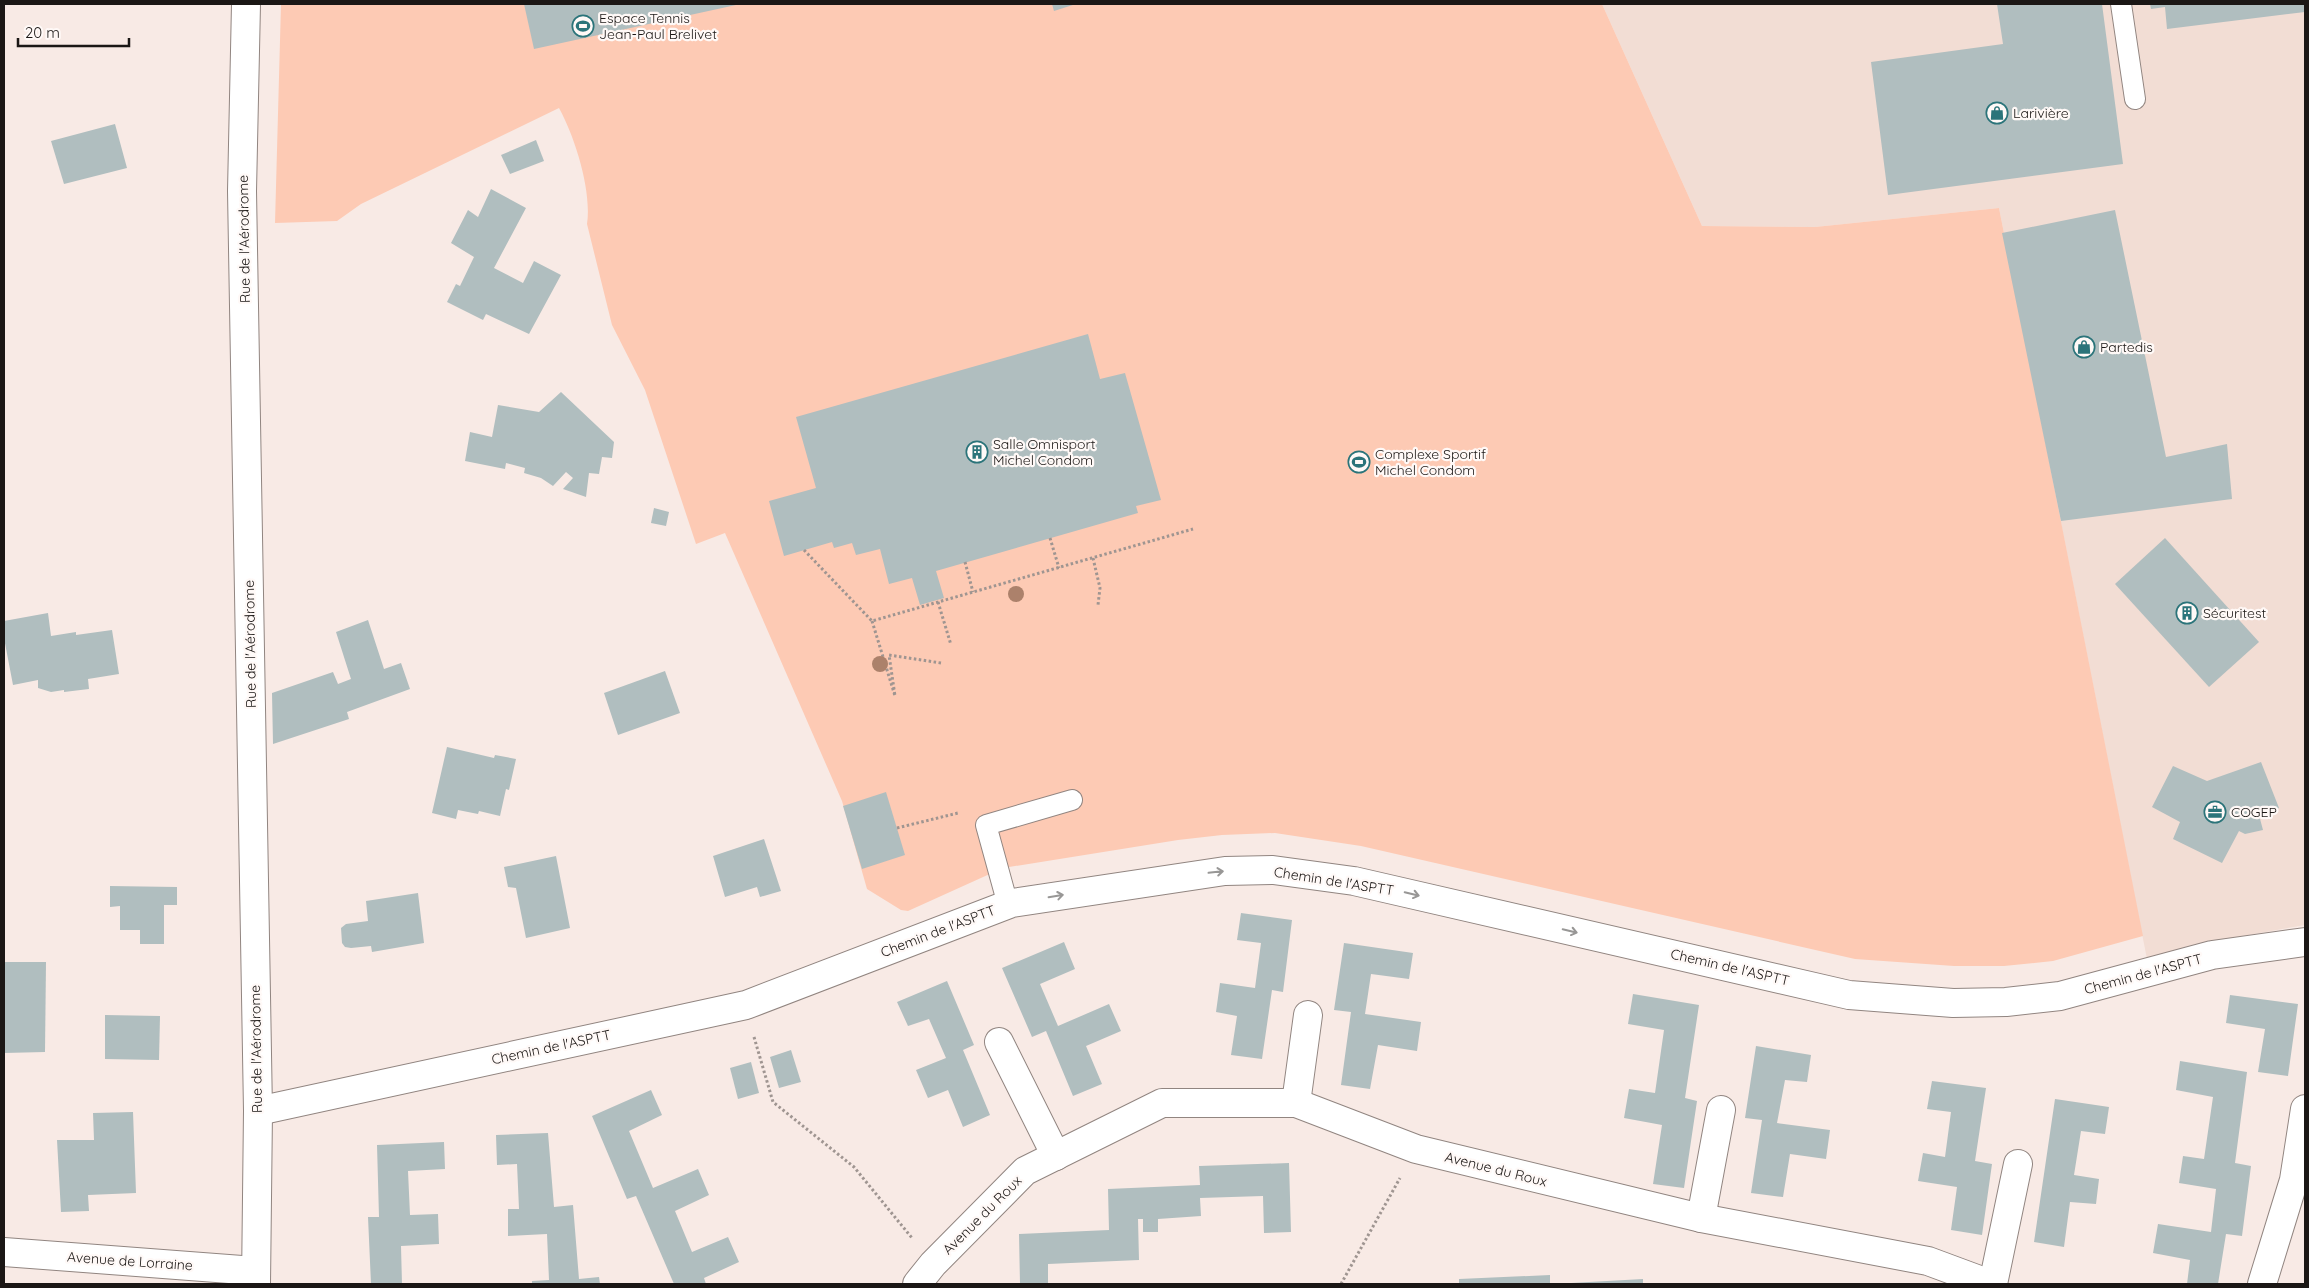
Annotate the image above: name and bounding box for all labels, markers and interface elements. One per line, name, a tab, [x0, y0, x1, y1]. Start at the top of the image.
place label: Espace Tennis Jean-Paul Brelivet	[599, 9, 717, 43]
sports icon: Espace Tennis Jean-Paul Brelivet	[571, 14, 595, 38]
scale bar	[18, 15, 129, 47]
text: 20 m	[25, 23, 60, 42]
shop icon: Larivière	[1985, 101, 2009, 125]
place label: Larivière	[2013, 104, 2069, 122]
street label: Rue de l'Aérodrome	[234, 175, 254, 303]
shop icon: Partedis	[2072, 335, 2096, 359]
place label: Partedis	[2100, 338, 2153, 356]
place label: Salle Omnisport Michel Condom	[993, 435, 1096, 469]
building icon: Salle Omnisport Michel Condom	[965, 440, 989, 464]
place label: Complexe Sportif Michel Condom	[1375, 445, 1486, 479]
sports icon: Complexe Sportif Michel Condom	[1347, 450, 1371, 474]
street label: Rue de l'Aérodrome	[240, 580, 260, 708]
building icon: Sécuritest	[2175, 601, 2199, 625]
place label: Sécuritest	[2203, 604, 2267, 622]
office icon: COGEP	[2203, 800, 2227, 824]
place label: COGEP	[2231, 803, 2277, 821]
street label: Chemin de l'ASPTT	[1273, 863, 1395, 899]
one-way arrow	[1208, 867, 1224, 877]
one-way arrow	[1403, 890, 1419, 899]
one-way arrow	[1047, 891, 1063, 901]
street label: Chemin de l'ASPTT	[878, 901, 998, 961]
one-way arrow	[1561, 927, 1577, 936]
street label: Chemin de l'ASPTT	[1669, 945, 1791, 989]
street label: Chemin de l'ASPTT	[2082, 950, 2204, 998]
street label: Rue de l'Aérodrome	[246, 985, 266, 1113]
street label: Chemin de l'ASPTT	[490, 1026, 612, 1068]
street label: Avenue du Roux	[1443, 1148, 1549, 1190]
street label: Avenue du Roux	[939, 1171, 1026, 1258]
street label: Avenue de Lorraine	[67, 1248, 194, 1274]

